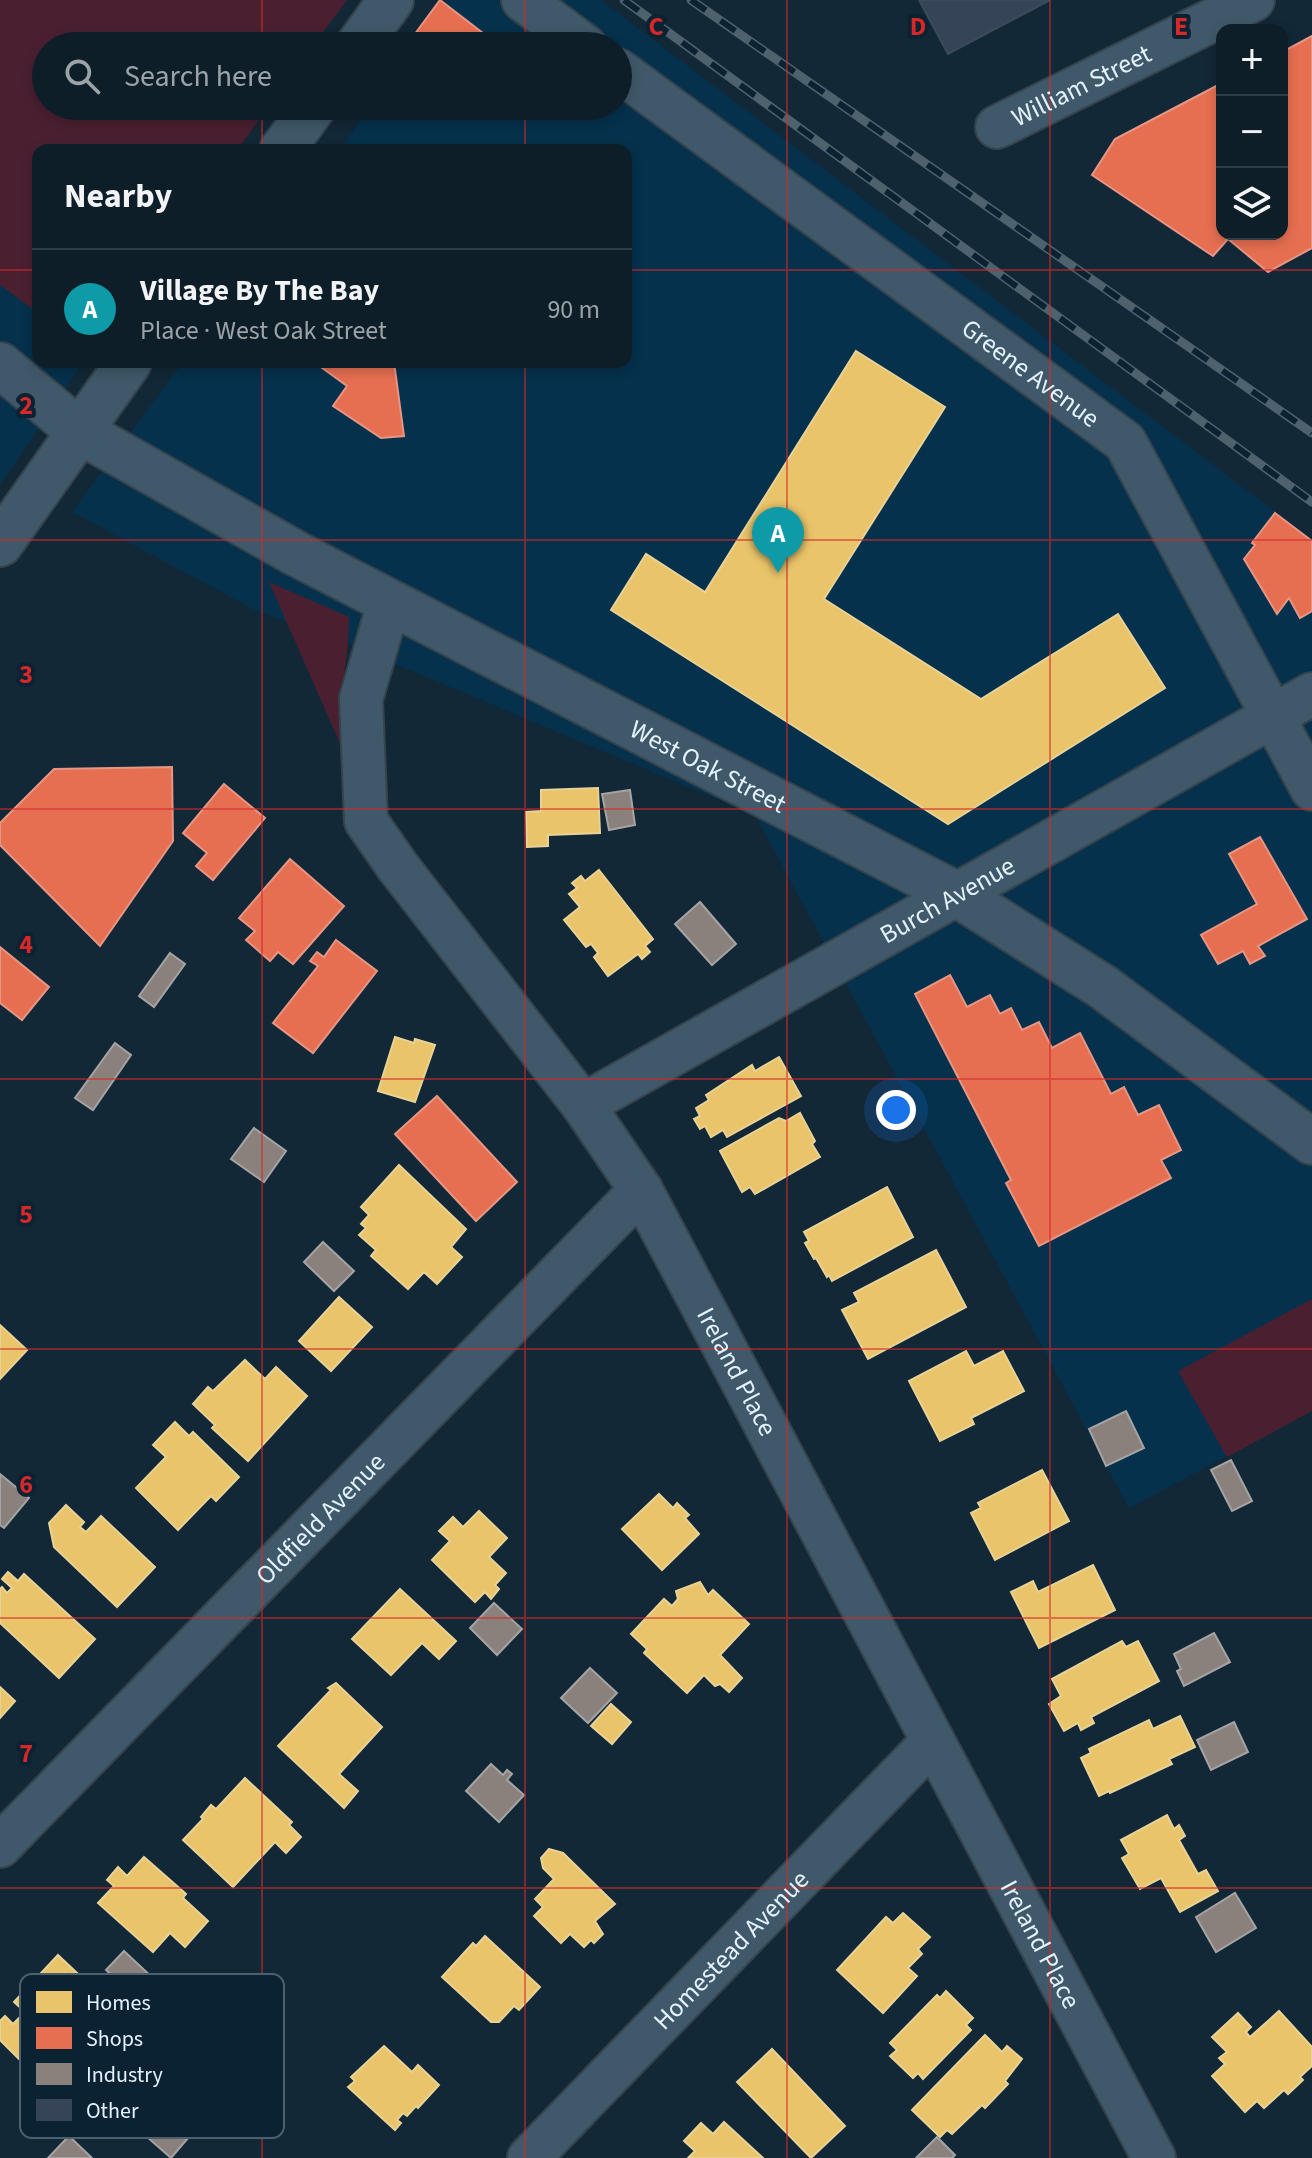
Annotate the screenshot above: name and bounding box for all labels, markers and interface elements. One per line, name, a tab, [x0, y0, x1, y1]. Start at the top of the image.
text: C	[648, 8, 664, 45]
text: D	[910, 8, 926, 45]
text: E	[1174, 8, 1188, 45]
map controls	[1216, 24, 1288, 240]
button: +	[1216, 24, 1288, 96]
search box	[32, 32, 632, 120]
street label: William Street	[1005, 35, 1158, 136]
icon: search	[60, 54, 104, 98]
text: Search here	[124, 55, 272, 98]
button: −	[1216, 96, 1288, 168]
button: layers	[1216, 168, 1288, 240]
text: Nearby	[64, 172, 172, 221]
text: Village By The Bay	[140, 269, 379, 312]
text: A	[83, 291, 97, 328]
text: 90 m	[547, 291, 600, 328]
street label: Greene Avenue	[954, 310, 1107, 436]
text: Place · West Oak Street	[140, 312, 387, 349]
text: 2	[19, 387, 33, 424]
pin: A	[752, 507, 804, 573]
text: 3	[19, 656, 33, 693]
street label: West Oak Street	[623, 711, 793, 822]
street label: Burch Avenue	[873, 847, 1022, 953]
text: 4	[19, 926, 33, 963]
your location	[876, 1090, 916, 1130]
text: 5	[19, 1196, 33, 1233]
street label: Ireland Place	[687, 1301, 786, 1443]
street label: Oldfield Avenue	[247, 1444, 394, 1593]
text: 6	[19, 1466, 33, 1503]
text: 7	[19, 1735, 33, 1772]
street label: Homestead Avenue	[645, 1862, 817, 2038]
street label: Ireland Place	[991, 1874, 1090, 2015]
legend	[20, 1974, 284, 2138]
text: Homes	[86, 1987, 151, 2019]
text: Shops	[86, 2023, 143, 2055]
text: Industry	[86, 2059, 163, 2091]
text: Other	[86, 2095, 139, 2127]

